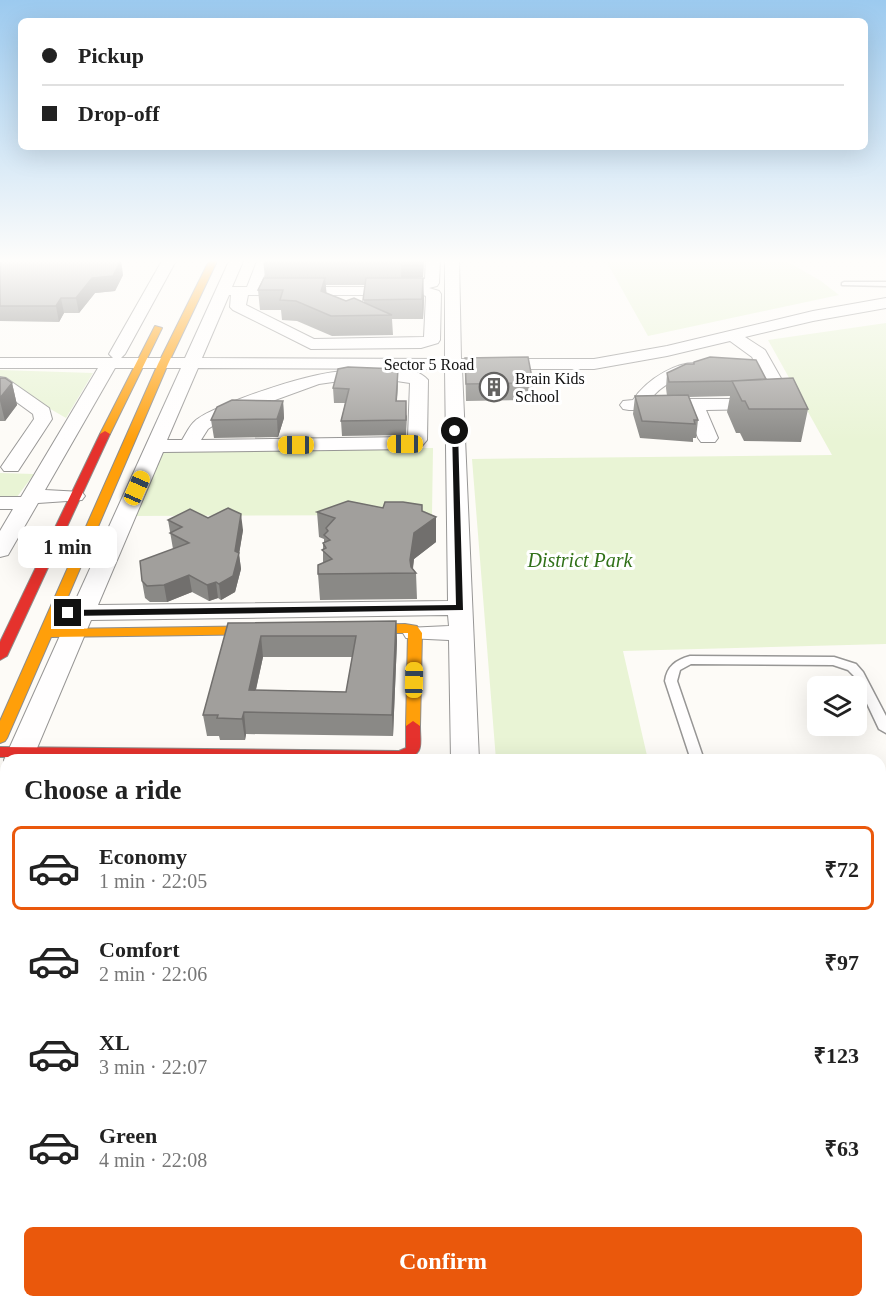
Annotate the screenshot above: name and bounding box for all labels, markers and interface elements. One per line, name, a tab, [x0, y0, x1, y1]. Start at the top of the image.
text: Pickup	[78, 43, 144, 68]
text: Drop-off	[78, 101, 159, 126]
street label: Sector 5 Road	[384, 356, 474, 373]
place label: Brain Kids School	[515, 370, 585, 405]
building icon: Brain Kids School	[478, 371, 510, 403]
route start	[441, 417, 468, 444]
car	[387, 435, 423, 453]
car	[278, 436, 314, 454]
car	[121, 468, 153, 508]
callout: 1 min	[19, 526, 118, 568]
text: 1 min	[43, 536, 92, 558]
park label: District Park	[527, 549, 634, 571]
route end	[54, 599, 81, 626]
car	[405, 662, 423, 698]
map controls	[807, 676, 867, 736]
button: layers	[807, 676, 867, 736]
text: Choose a ride	[24, 775, 182, 805]
icon: car	[27, 841, 81, 895]
text: Economy	[99, 844, 187, 869]
text: ₹72	[824, 857, 859, 882]
text: 1 min · 22:05	[99, 870, 207, 892]
icon: car	[27, 934, 81, 988]
text: Comfort	[99, 937, 180, 962]
text: ₹97	[824, 950, 859, 975]
text: 2 min · 22:06	[99, 963, 207, 985]
icon: car	[27, 1027, 81, 1081]
text: XL	[99, 1030, 130, 1055]
text: ₹123	[813, 1043, 859, 1068]
text: 3 min · 22:07	[99, 1056, 207, 1078]
icon: car	[27, 1120, 81, 1174]
text: Green	[99, 1123, 157, 1148]
text: ₹63	[824, 1136, 859, 1161]
text: 4 min · 22:08	[99, 1149, 207, 1171]
button: Confirm	[24, 1227, 862, 1296]

